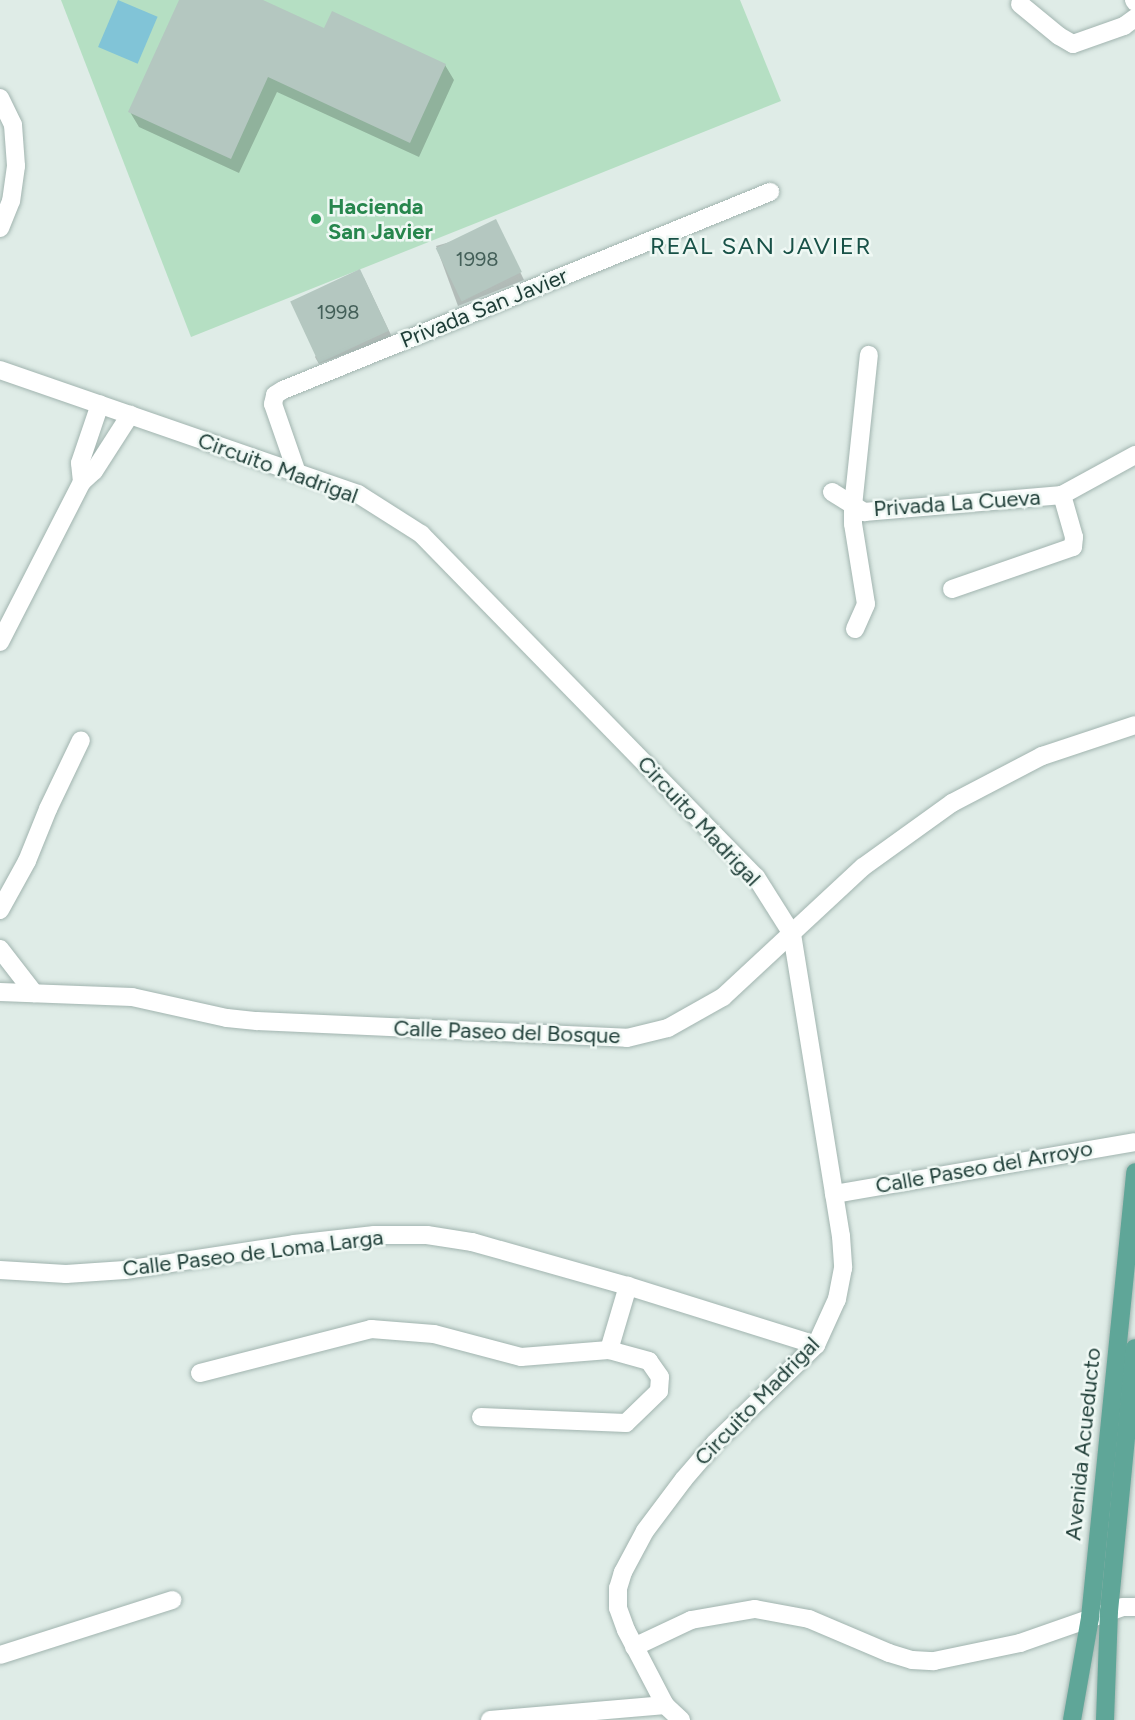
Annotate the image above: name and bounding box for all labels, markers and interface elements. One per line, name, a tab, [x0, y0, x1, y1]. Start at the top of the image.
place label: Hacienda San Javier	[328, 193, 433, 244]
marker: Hacienda San Javier	[309, 212, 323, 226]
district label: REAL SAN JAVIER	[650, 232, 872, 260]
house number: 1998	[455, 247, 499, 271]
street label: Privada San Javier	[397, 262, 571, 354]
house number: 1998	[316, 300, 360, 324]
street label: Circuito Madrigal	[194, 427, 362, 509]
street label: Privada La Cueva	[873, 484, 1041, 522]
street label: Circuito Madrigal	[632, 750, 766, 892]
street label: Calle Paseo del Bosque	[393, 1015, 621, 1049]
street label: Calle Paseo del Arroyo	[873, 1135, 1095, 1199]
street label: Calle Paseo de Loma Larga	[121, 1224, 385, 1282]
street label: Circuito Madrigal	[689, 1331, 825, 1471]
street label: Avenida Acueducto	[1060, 1346, 1106, 1542]

